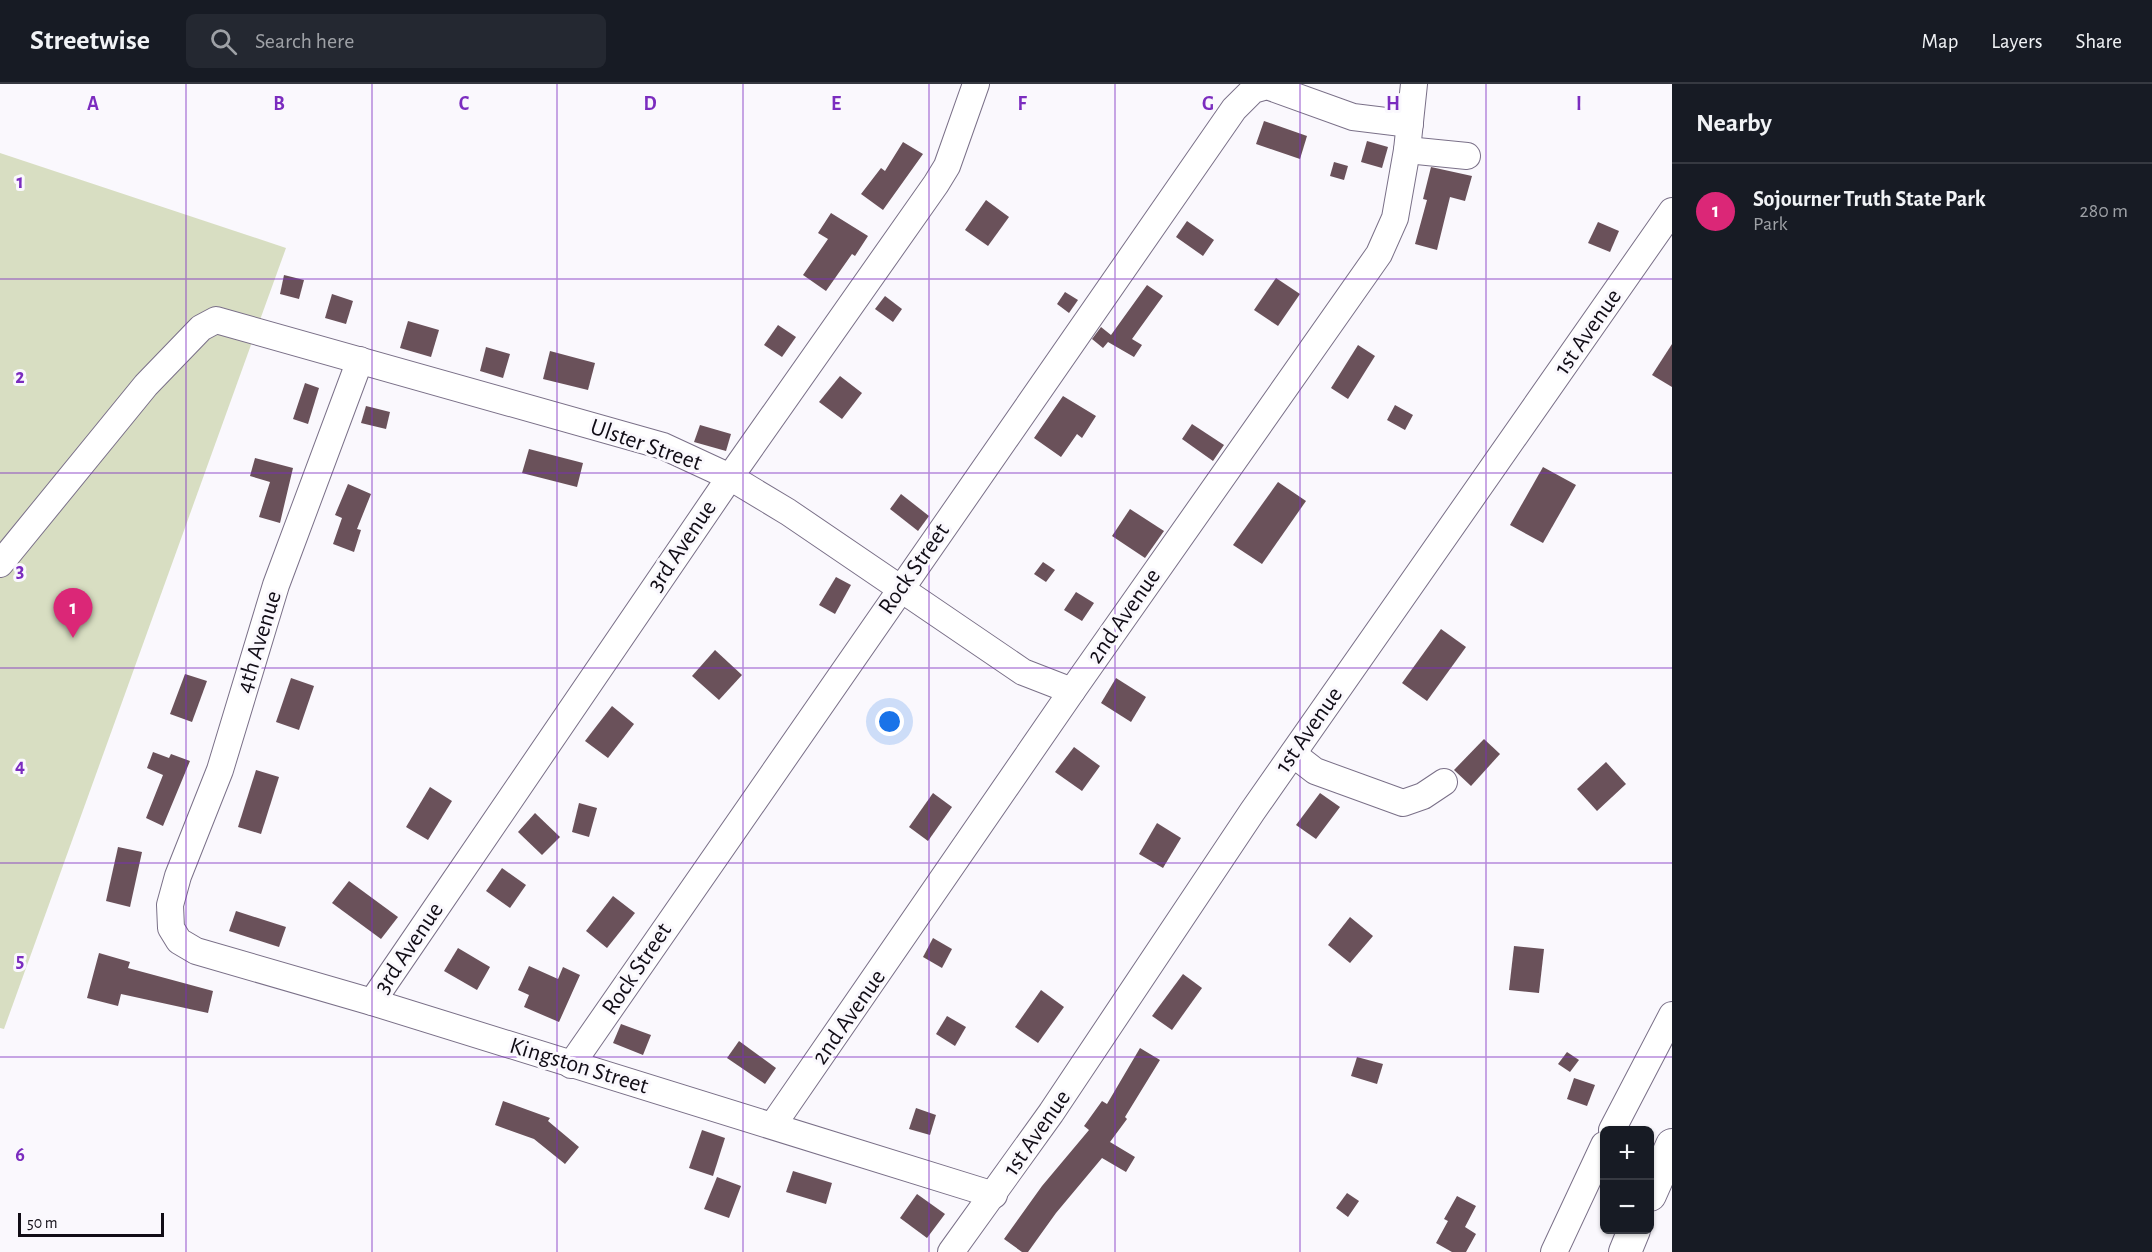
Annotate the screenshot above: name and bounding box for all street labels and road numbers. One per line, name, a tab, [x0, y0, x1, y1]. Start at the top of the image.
street label: 1st Avenue	[1550, 285, 1626, 379]
street label: Ulster Street	[587, 415, 705, 475]
street label: 3rd Avenue	[643, 496, 721, 596]
street label: Rock Street	[874, 519, 954, 619]
street label: 2nd Avenue	[1083, 564, 1165, 668]
street label: 4th Avenue	[232, 588, 286, 696]
street label: 1st Avenue	[1271, 683, 1347, 777]
street label: 3rd Avenue	[370, 898, 448, 998]
street label: Rock Street	[598, 919, 676, 1019]
street label: 2nd Avenue	[808, 965, 890, 1069]
street label: Kingston Street	[507, 1034, 651, 1099]
street label: 1st Avenue	[999, 1086, 1075, 1180]

